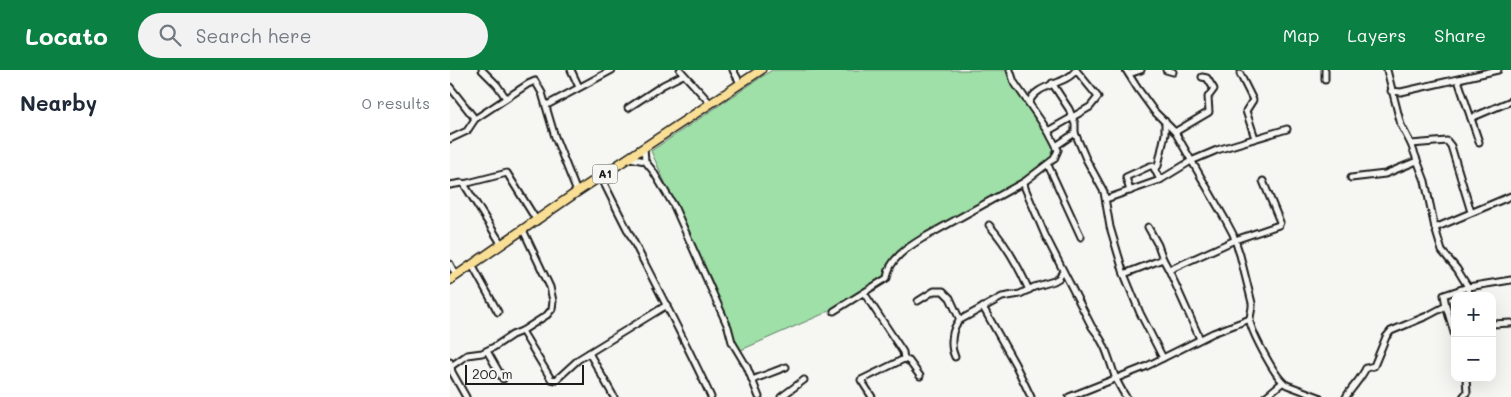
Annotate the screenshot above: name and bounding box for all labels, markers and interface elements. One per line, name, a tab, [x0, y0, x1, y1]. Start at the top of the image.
search box	[138, 13, 488, 58]
text: Locato	[25, 20, 108, 51]
icon: search	[156, 21, 184, 49]
text: Search here	[196, 23, 311, 48]
text: Map	[1283, 23, 1319, 47]
text: Layers	[1347, 23, 1406, 47]
text: Share	[1434, 23, 1486, 47]
text: Nearby	[20, 89, 97, 116]
text: 0 results	[362, 92, 430, 113]
road number: A1	[592, 165, 618, 184]
map controls	[1451, 292, 1496, 382]
button: +	[1451, 292, 1496, 337]
button: −	[1451, 337, 1496, 382]
scale bar	[465, 362, 584, 385]
text: 200 m	[472, 364, 513, 383]

